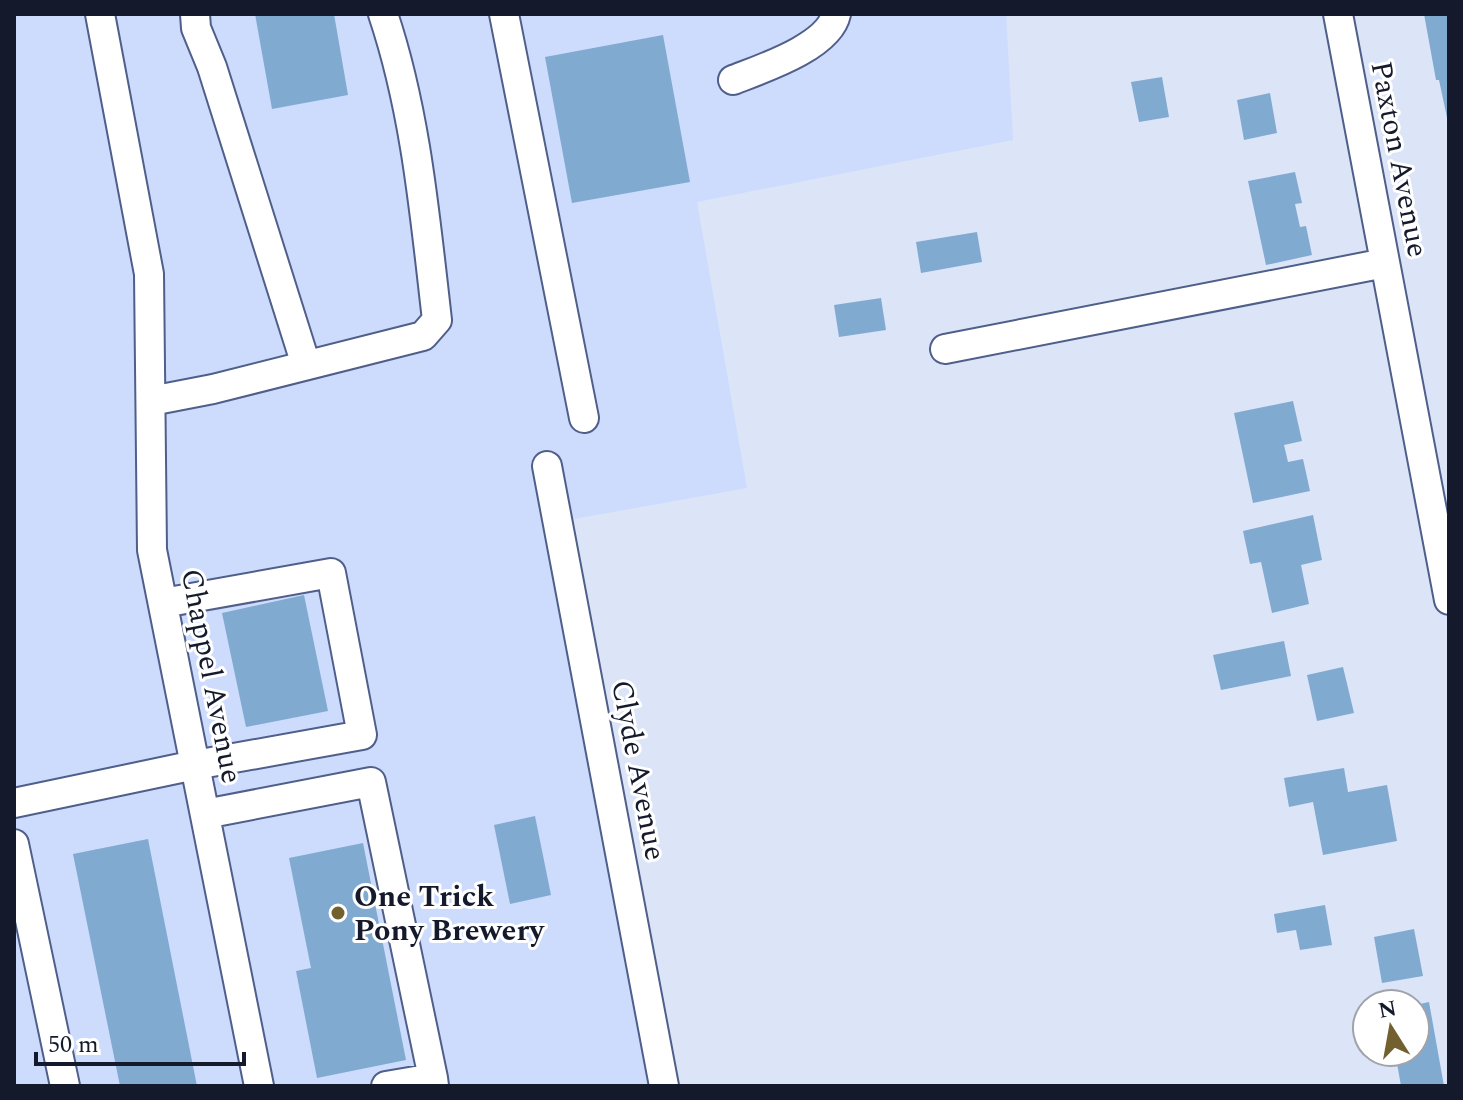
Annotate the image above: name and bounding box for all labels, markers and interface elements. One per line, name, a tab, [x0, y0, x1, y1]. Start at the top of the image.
street label: Paxton Avenue	[1357, 57, 1441, 261]
street label: Chappel Avenue	[168, 565, 254, 787]
street label: Clyde Avenue	[598, 676, 678, 864]
place label: One Trick Pony Brewery	[354, 874, 546, 954]
marker: One Trick Pony Brewery	[329, 904, 347, 922]
north arrow	[1351, 988, 1431, 1068]
text: N	[1376, 992, 1399, 1028]
scale bar	[36, 1016, 244, 1066]
text: 50 m	[48, 1027, 99, 1063]

